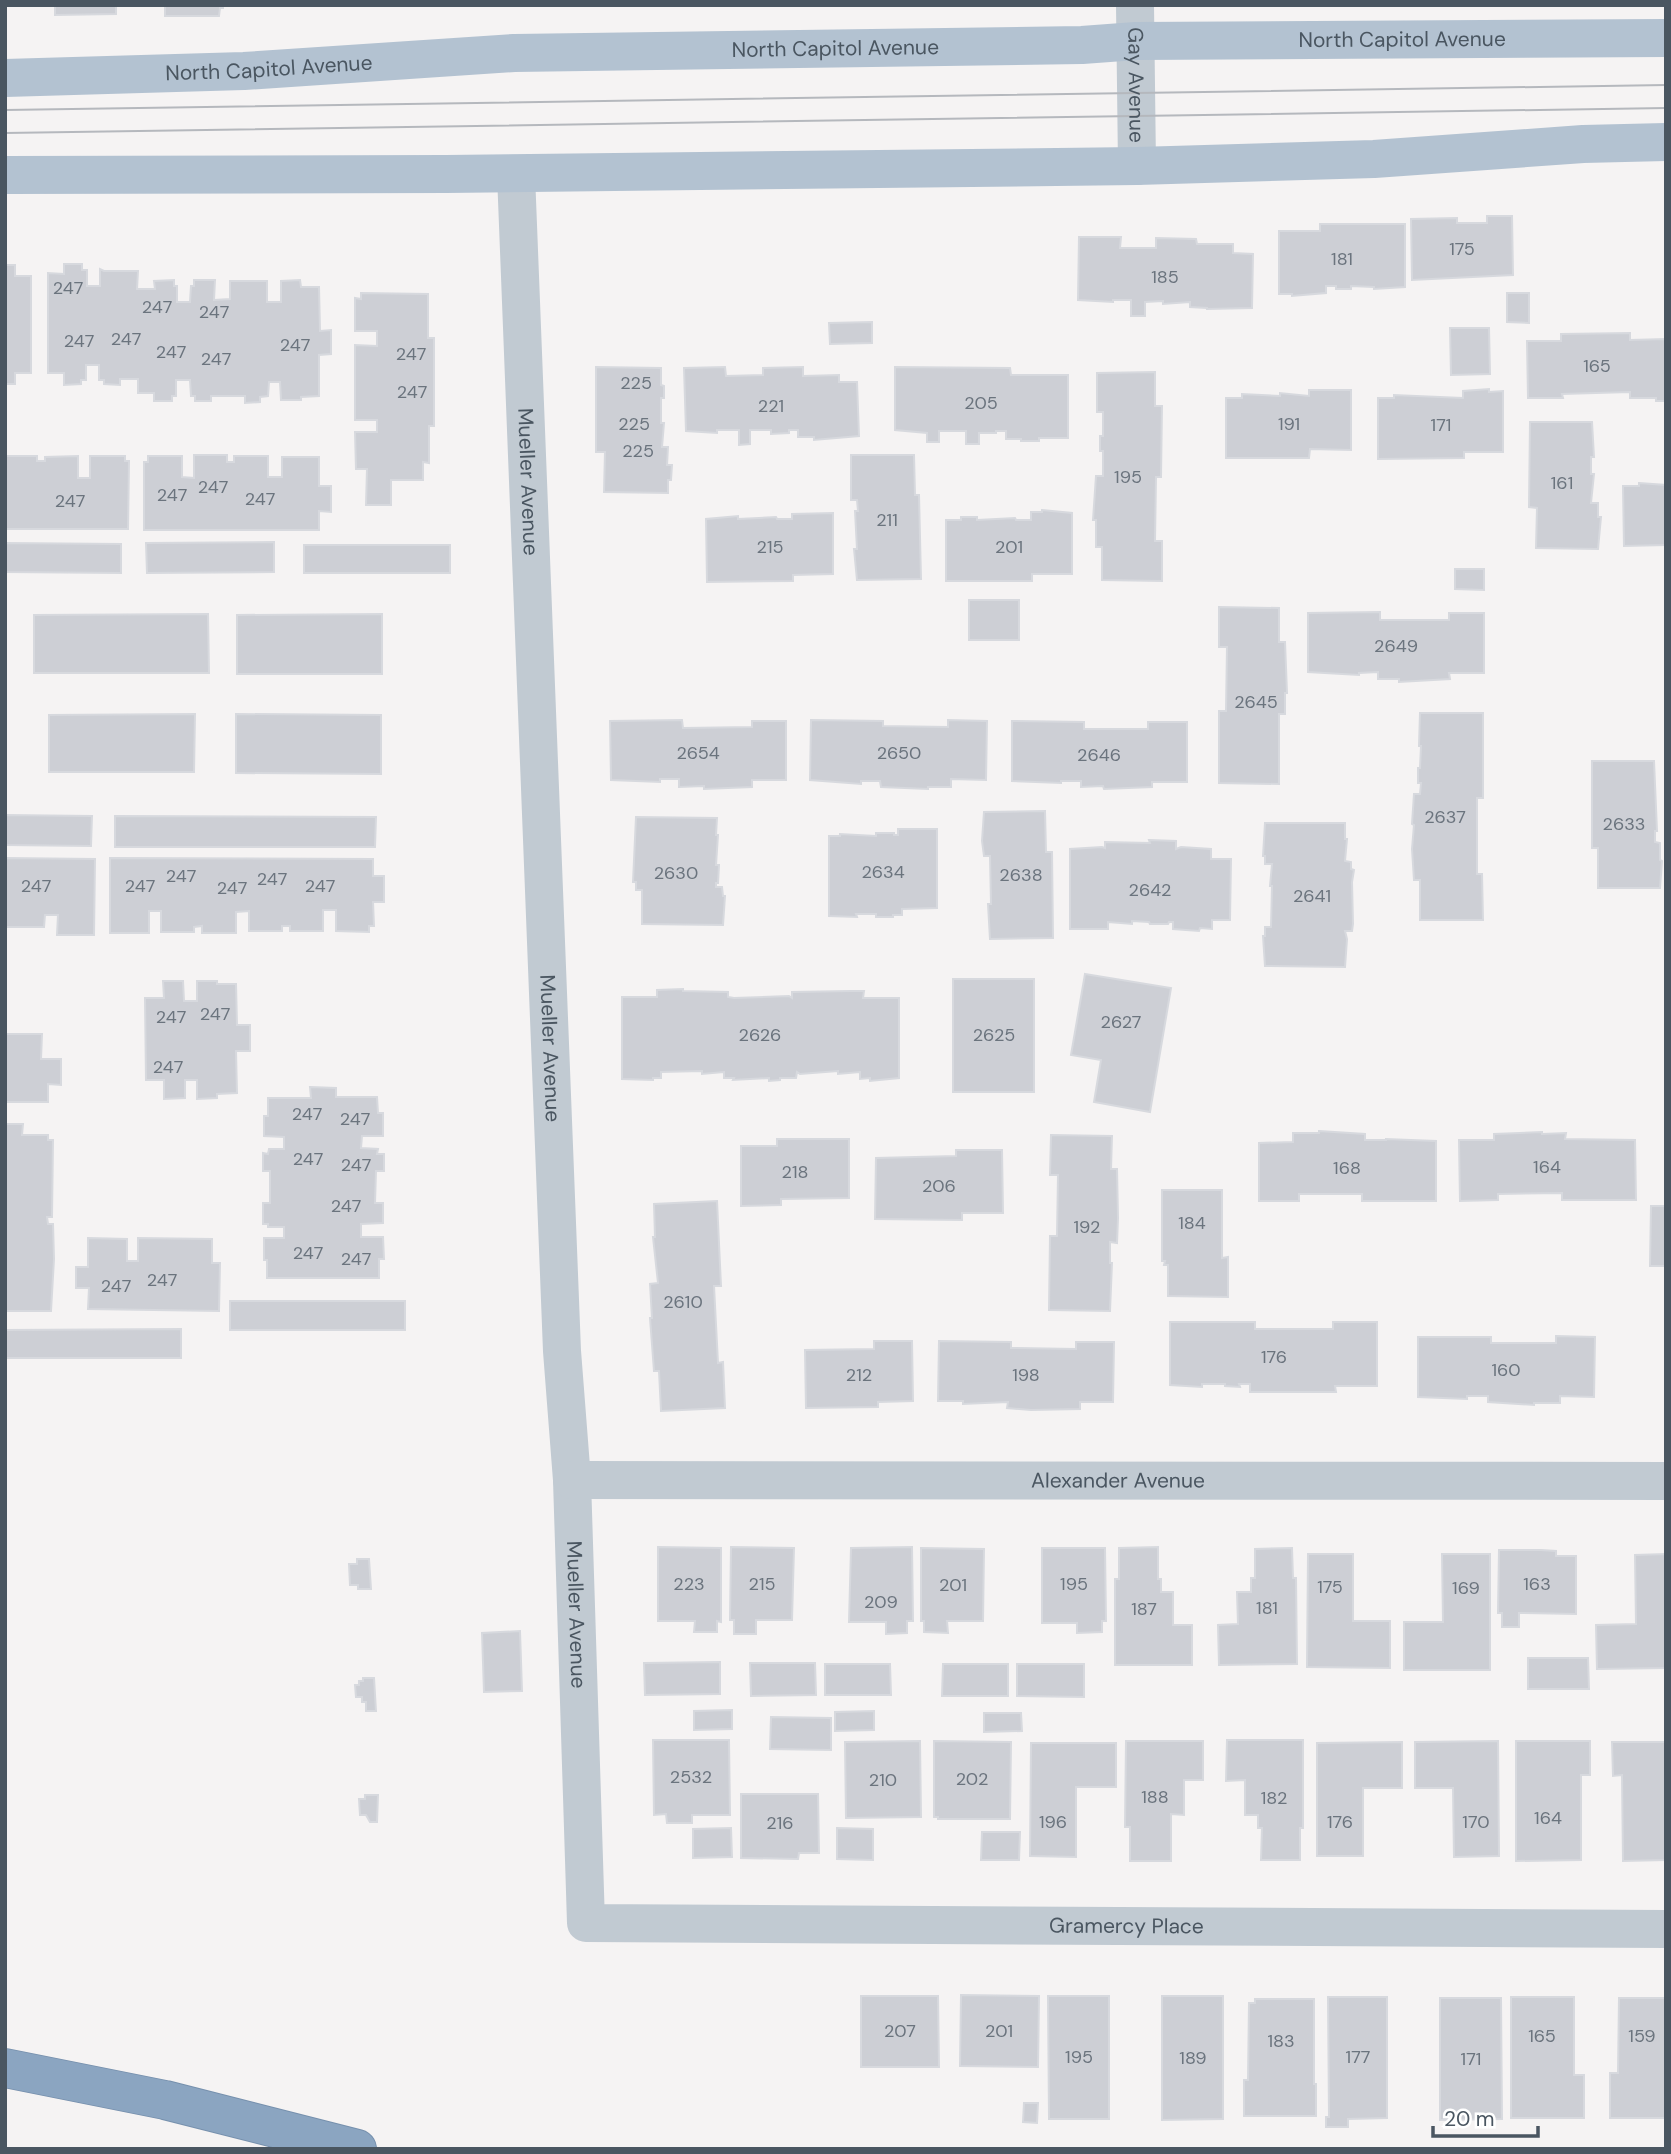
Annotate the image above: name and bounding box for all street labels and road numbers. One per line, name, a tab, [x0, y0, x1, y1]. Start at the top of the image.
street label: North Capitol Avenue	[1298, 25, 1506, 54]
street label: Gay Avenue	[1121, 27, 1151, 143]
street label: North Capitol Avenue	[731, 33, 939, 64]
street label: North Capitol Avenue	[165, 48, 373, 87]
street label: Mueller Avenue	[511, 407, 545, 556]
street label: Mueller Avenue	[533, 974, 567, 1123]
street label: Alexander Avenue	[1031, 1466, 1205, 1495]
street label: Mueller Avenue	[560, 1540, 593, 1689]
street label: Gramercy Place	[1049, 1912, 1204, 1940]

